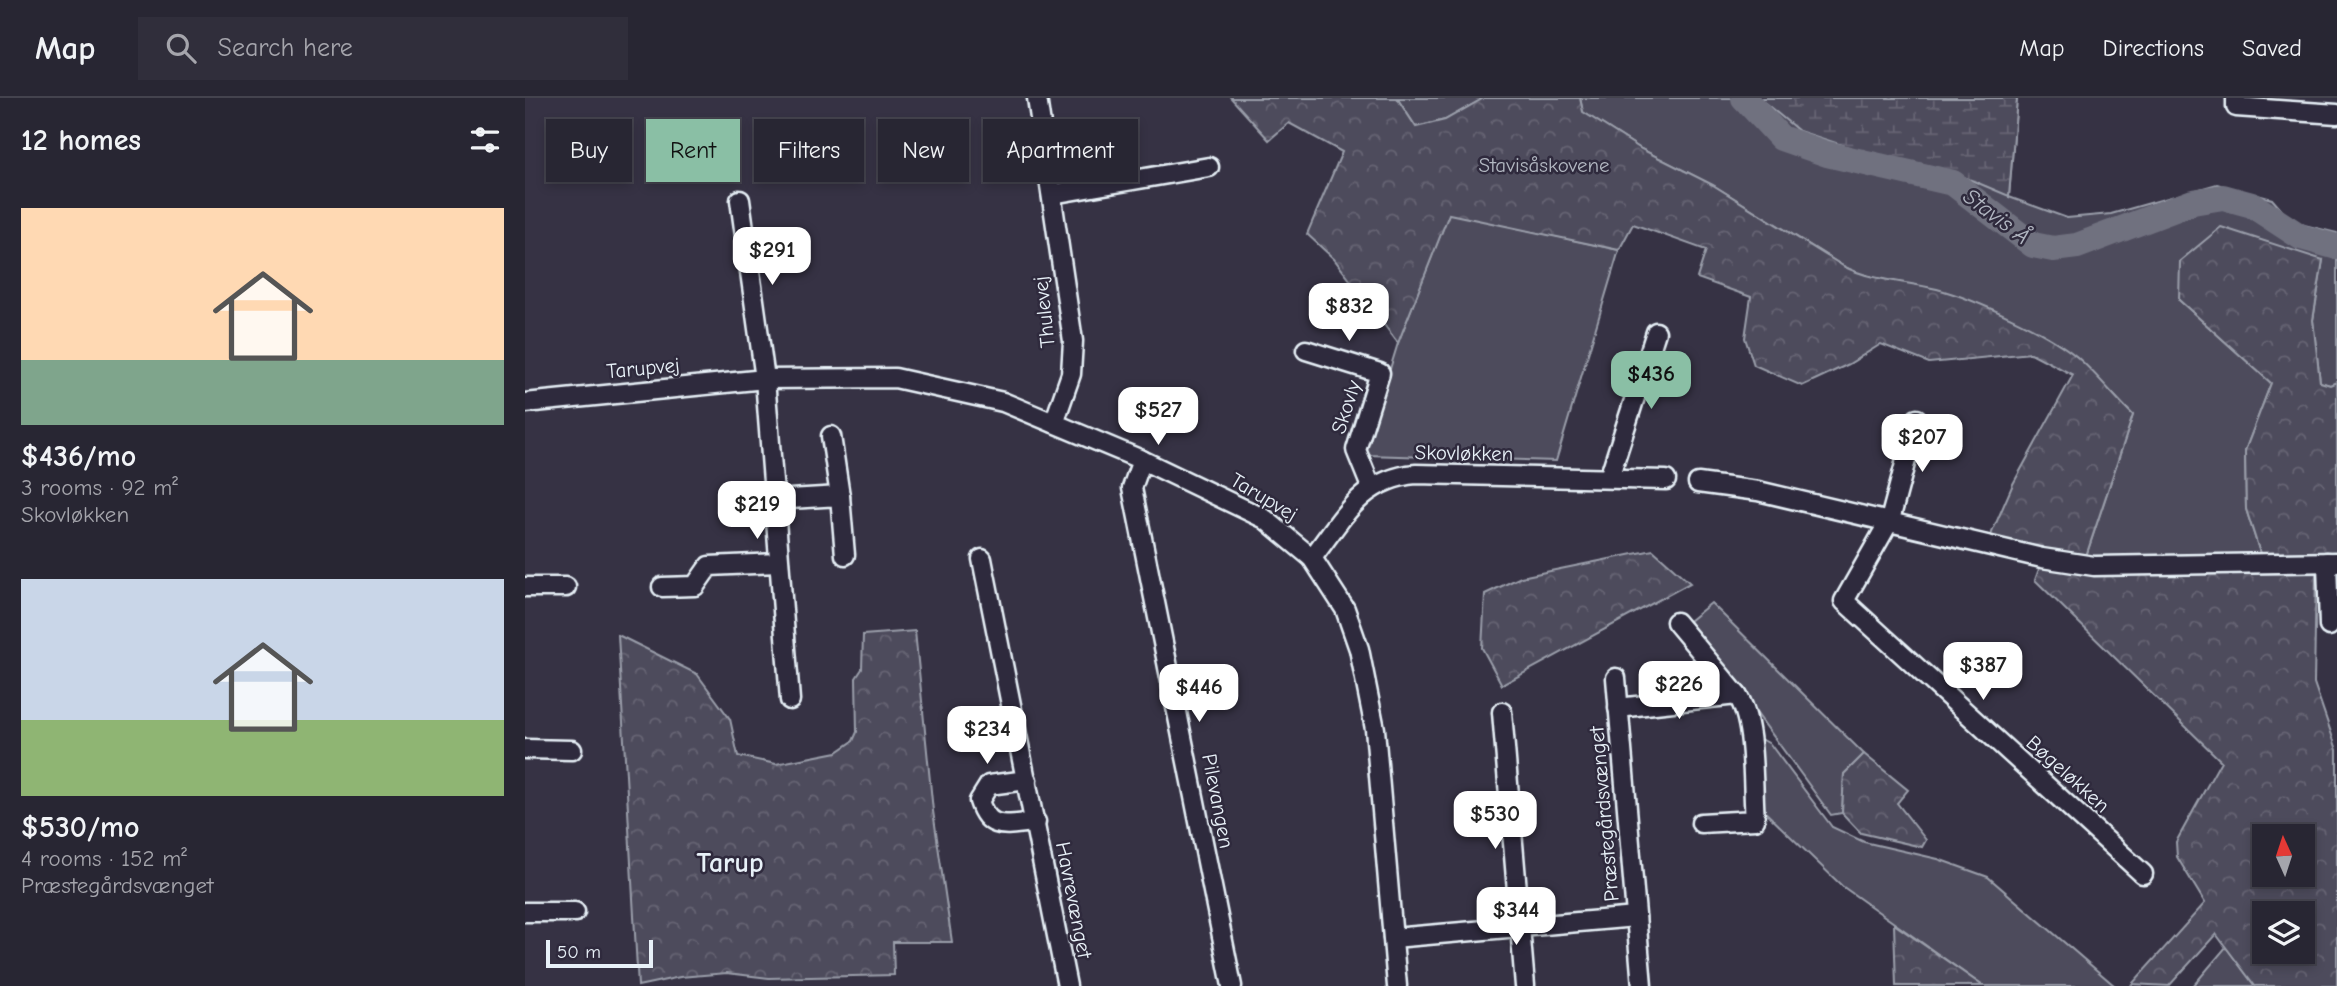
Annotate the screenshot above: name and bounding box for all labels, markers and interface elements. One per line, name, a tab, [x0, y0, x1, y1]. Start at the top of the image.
search box	[138, 17, 628, 80]
text: Map	[35, 29, 96, 67]
icon: search	[162, 29, 200, 67]
text: Search here	[218, 33, 353, 63]
text: Map	[2019, 34, 2065, 62]
text: Directions	[2103, 34, 2204, 62]
text: Saved	[2242, 34, 2302, 62]
chip: Buy	[546, 119, 632, 182]
chip: Rent	[646, 119, 740, 182]
chip: Filters	[754, 119, 864, 182]
chip: New	[878, 119, 969, 182]
chip: Apartment	[983, 119, 1138, 182]
icon: filters	[466, 121, 504, 159]
text: 12 homes	[21, 123, 141, 158]
park label: Stavisåskovene	[1478, 153, 1610, 177]
water label: Stavis Å	[1958, 182, 2036, 250]
pin: $291	[731, 228, 813, 287]
text: $291	[749, 236, 795, 263]
icon: home	[200, 253, 326, 379]
street label: Thulevej	[1028, 275, 1060, 349]
pin: $832	[1308, 284, 1390, 343]
text: $832	[1325, 292, 1373, 319]
pin: $436	[1610, 352, 1692, 411]
street label: Tarupvej	[605, 353, 681, 383]
text: $436	[1627, 360, 1675, 387]
street label: Skovly	[1326, 377, 1366, 437]
pin: $527	[1117, 388, 1199, 447]
text: $527	[1134, 396, 1182, 423]
pin: $207	[1881, 414, 1963, 474]
text: $207	[1898, 423, 1946, 450]
text: $436/mo	[21, 439, 136, 474]
street label: Skovløkken	[1414, 440, 1514, 466]
street label: Tarupvej	[1226, 468, 1302, 526]
text: 3 rooms · 92 m²	[21, 474, 178, 501]
pin: $219	[716, 482, 798, 541]
text: $219	[734, 490, 780, 517]
text: Skovløkken	[21, 501, 129, 528]
icon: home	[200, 624, 326, 750]
pin: $387	[1942, 642, 2024, 702]
text: $387	[1959, 651, 2007, 678]
pin: $226	[1638, 662, 1720, 721]
pin: $446	[1158, 664, 1240, 724]
text: $226	[1655, 670, 1703, 697]
text: $446	[1175, 673, 1223, 700]
pin: $234	[946, 706, 1028, 766]
text: $234	[963, 715, 1011, 742]
street label: Præstegårdsvænget	[1584, 724, 1624, 903]
street label: Bøgeløkken	[2022, 730, 2114, 818]
street label: Pilevangen	[1197, 752, 1239, 850]
pin: $530	[1454, 792, 1536, 851]
text: $530	[1470, 800, 1520, 827]
text: $530/mo	[21, 810, 139, 845]
north arrow	[2252, 824, 2315, 887]
map controls	[2252, 824, 2315, 964]
street label: Havrevænget	[1051, 840, 1097, 961]
text: 4 rooms · 152 m²	[21, 845, 187, 872]
district label: Tarup	[696, 847, 764, 879]
text: Præstegårdsvænget	[21, 872, 214, 899]
pin: $344	[1475, 888, 1557, 947]
text: $344	[1493, 896, 1539, 923]
button: layers	[2252, 901, 2315, 964]
scale bar	[546, 937, 653, 969]
text: 50 m	[557, 941, 601, 963]

